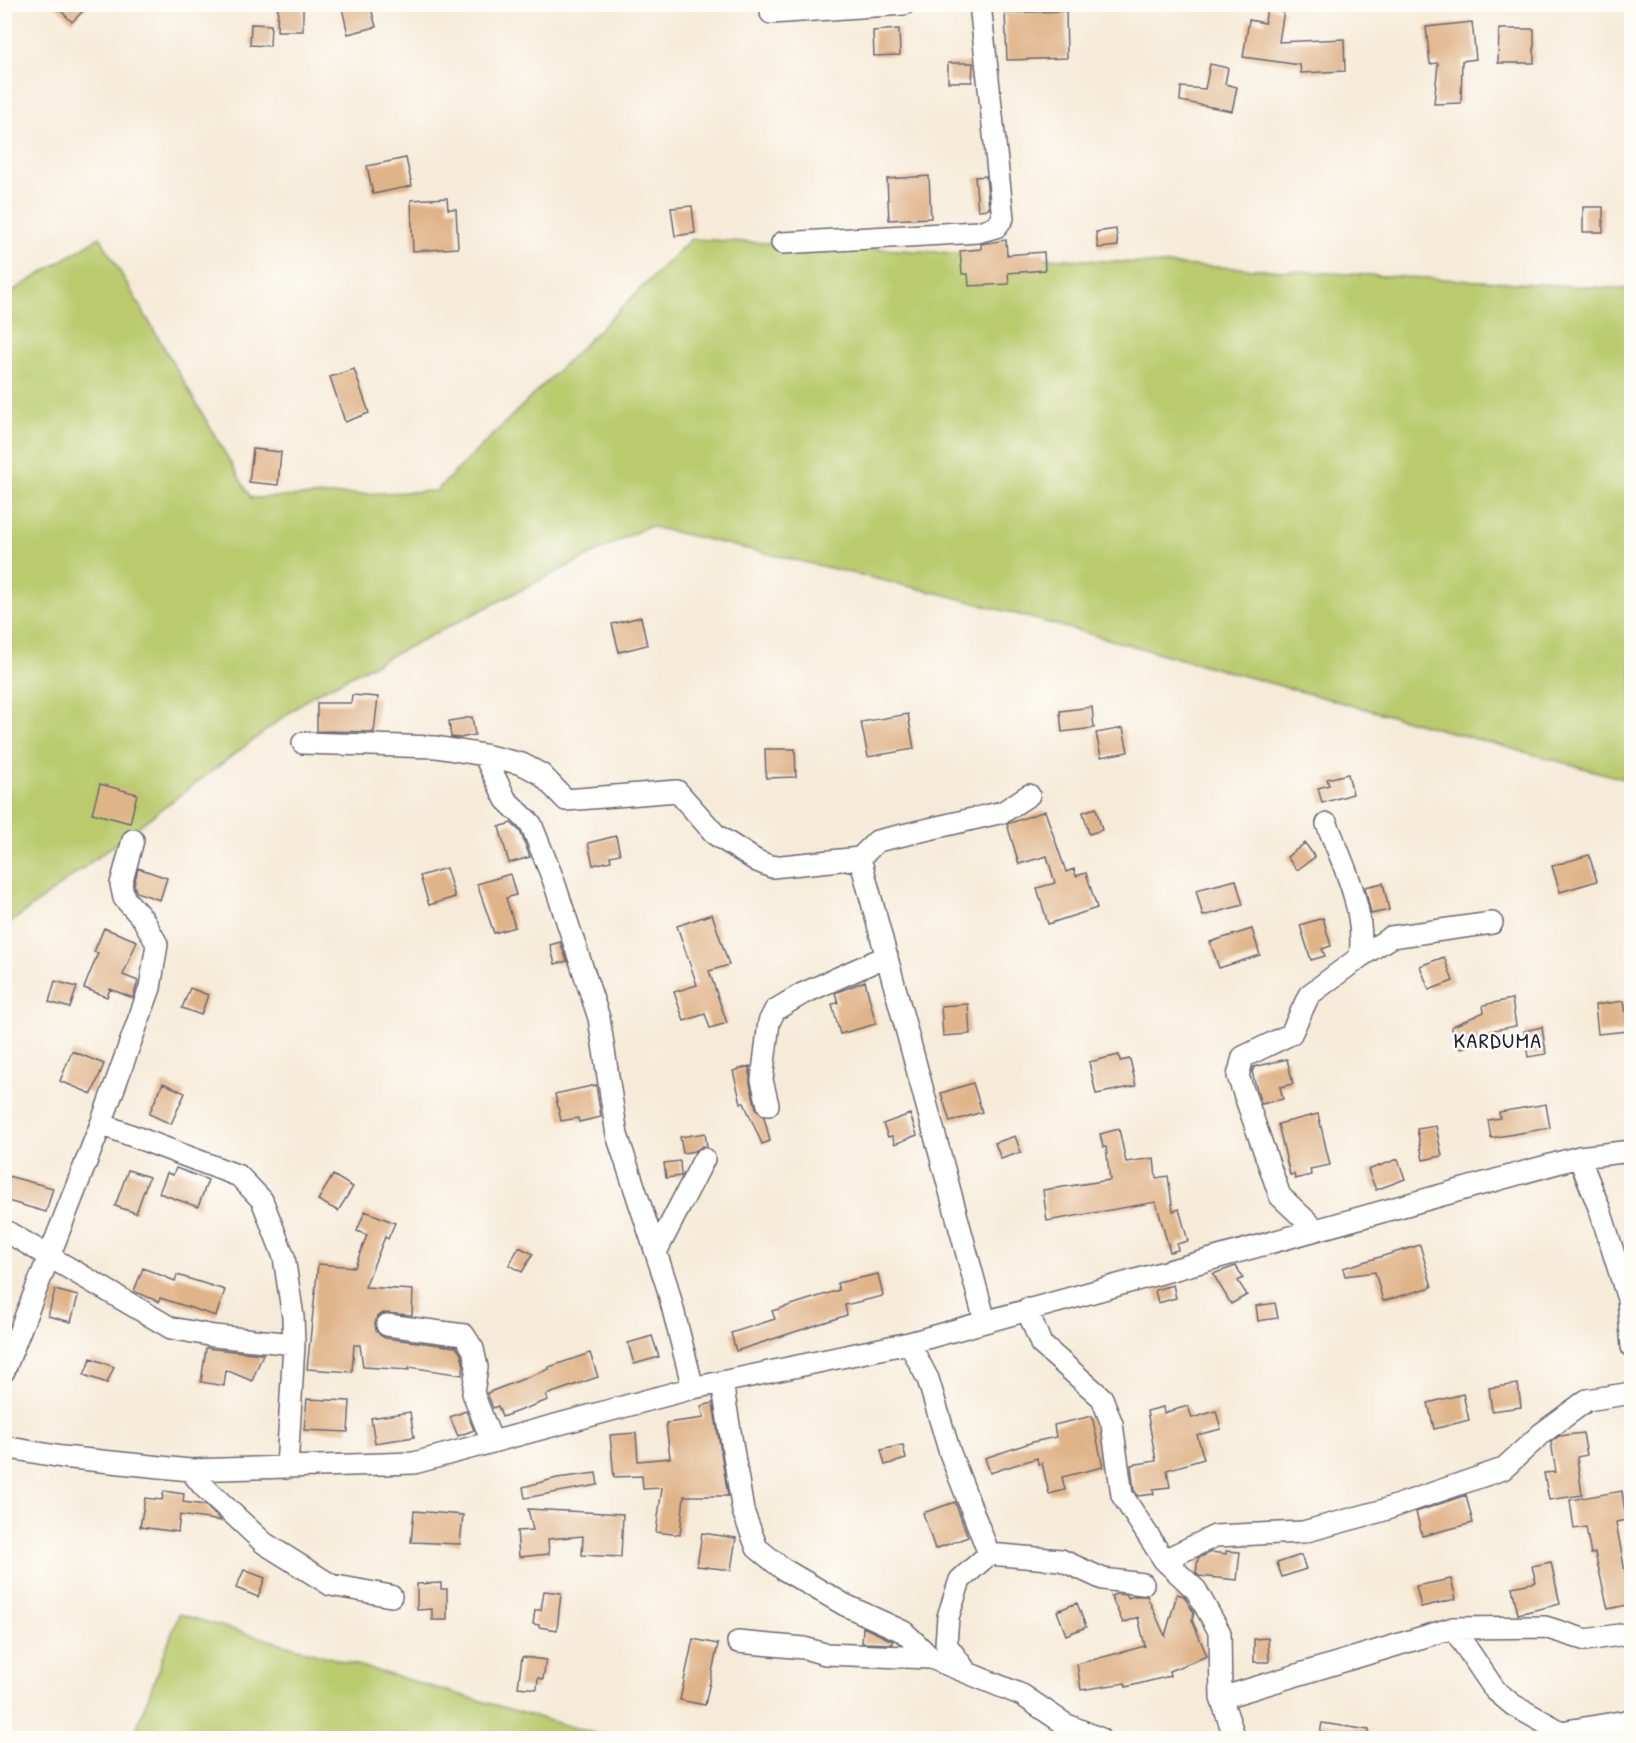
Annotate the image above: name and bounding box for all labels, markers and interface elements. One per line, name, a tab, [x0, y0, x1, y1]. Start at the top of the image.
district label: KARDUMA	[1453, 1025, 1543, 1055]

